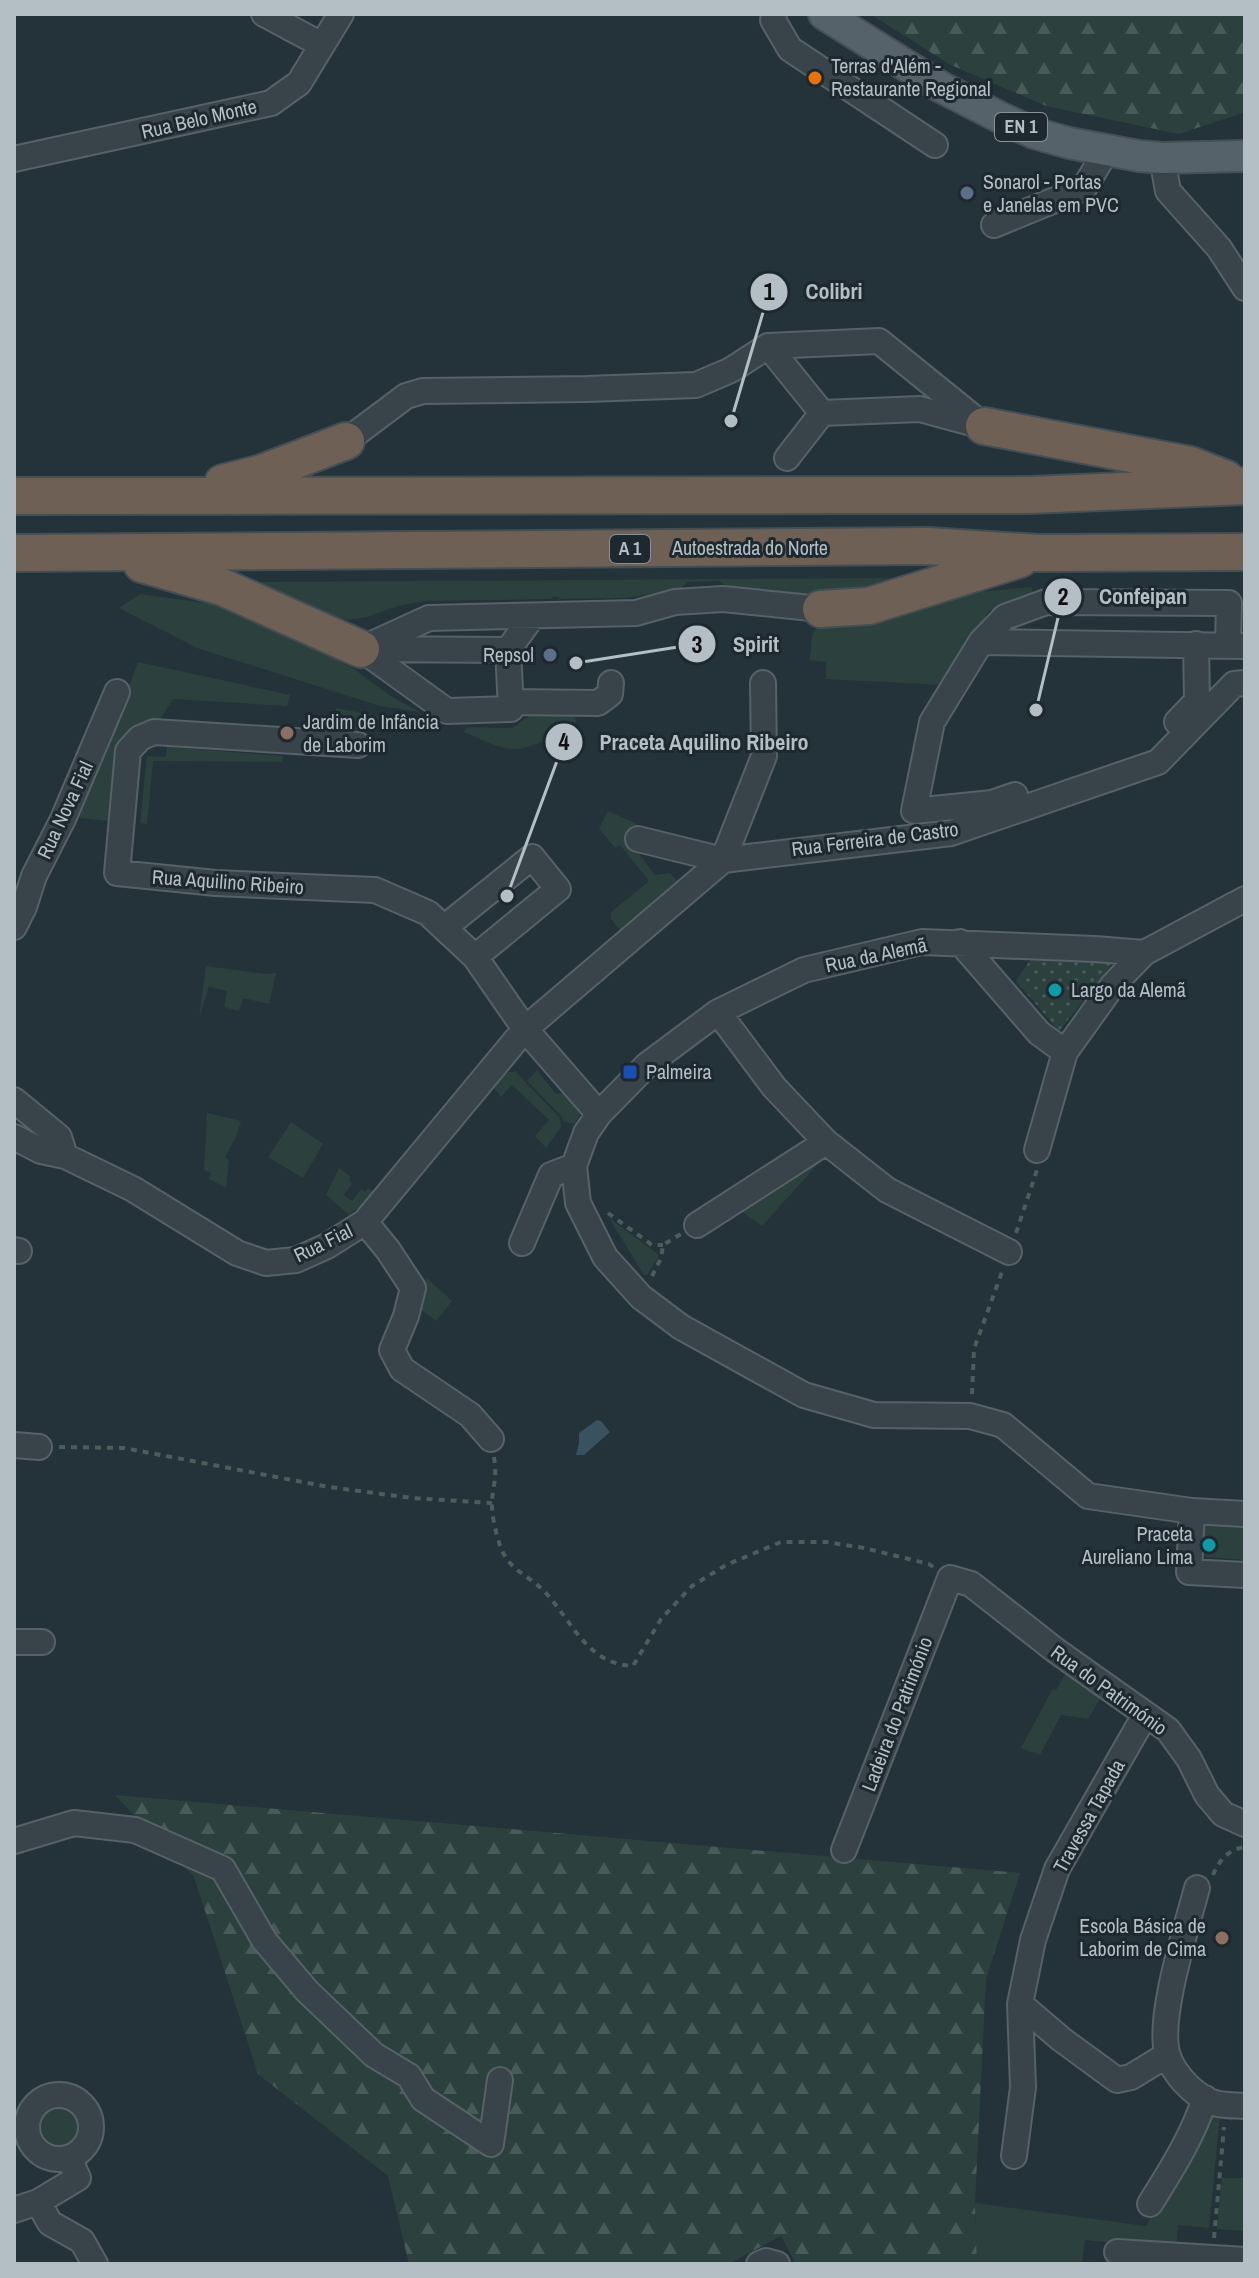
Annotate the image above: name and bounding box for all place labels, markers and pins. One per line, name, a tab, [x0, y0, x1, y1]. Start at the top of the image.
place label: Terras d'Além - Restaurante Regional	[831, 52, 991, 102]
marker: Terras d'Além - Restaurante Regional	[806, 69, 824, 87]
place label: Sonarol - Portas e Janelas em PVC	[983, 168, 1119, 218]
marker: Sonarol - Portas e Janelas em PVC	[958, 184, 976, 202]
callout: Colibri	[749, 269, 878, 315]
callout: Confeipan	[1043, 574, 1203, 620]
callout: Spirit	[677, 621, 795, 667]
place label: Repsol	[483, 641, 534, 668]
marker: Repsol	[541, 646, 559, 664]
place label: Jardim de Infância de Laborim	[303, 708, 439, 758]
callout: Praceta Aquilino Ribeiro	[544, 719, 825, 765]
marker: Jardim de Infância de Laborim	[278, 724, 296, 742]
place label: Largo da Alemã	[1071, 976, 1186, 1003]
marker: Largo da Alemã	[1046, 981, 1064, 999]
place label: Palmeira	[646, 1058, 712, 1085]
marker: Palmeira	[621, 1063, 639, 1081]
place label: Praceta Aureliano Lima	[1081, 1520, 1193, 1570]
marker: Praceta Aureliano Lima	[1200, 1536, 1218, 1554]
place label: Escola Básica de Laborim de Cima	[1079, 1912, 1206, 1962]
marker: Escola Básica de Laborim de Cima	[1213, 1929, 1231, 1947]

